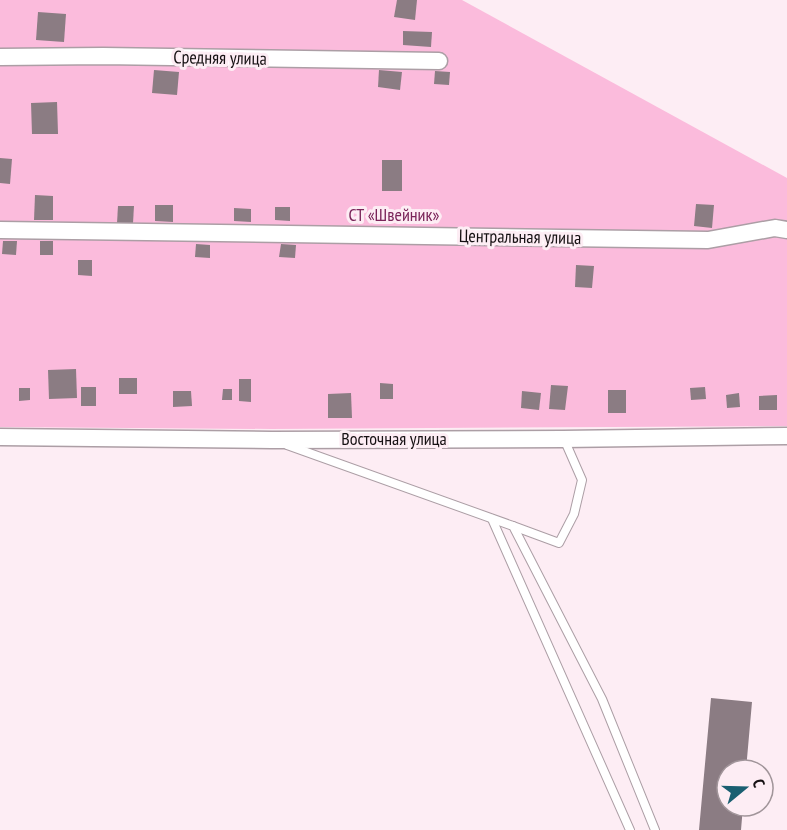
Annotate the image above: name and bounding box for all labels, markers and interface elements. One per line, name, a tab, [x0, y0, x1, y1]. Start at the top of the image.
street label: Средняя улица	[173, 45, 267, 70]
park label: СТ «Швейник»	[349, 203, 439, 226]
street label: Центральная улица	[459, 224, 581, 249]
street label: Восточная улица	[341, 427, 447, 450]
north arrow	[715, 758, 775, 818]
text: С	[749, 776, 770, 790]

